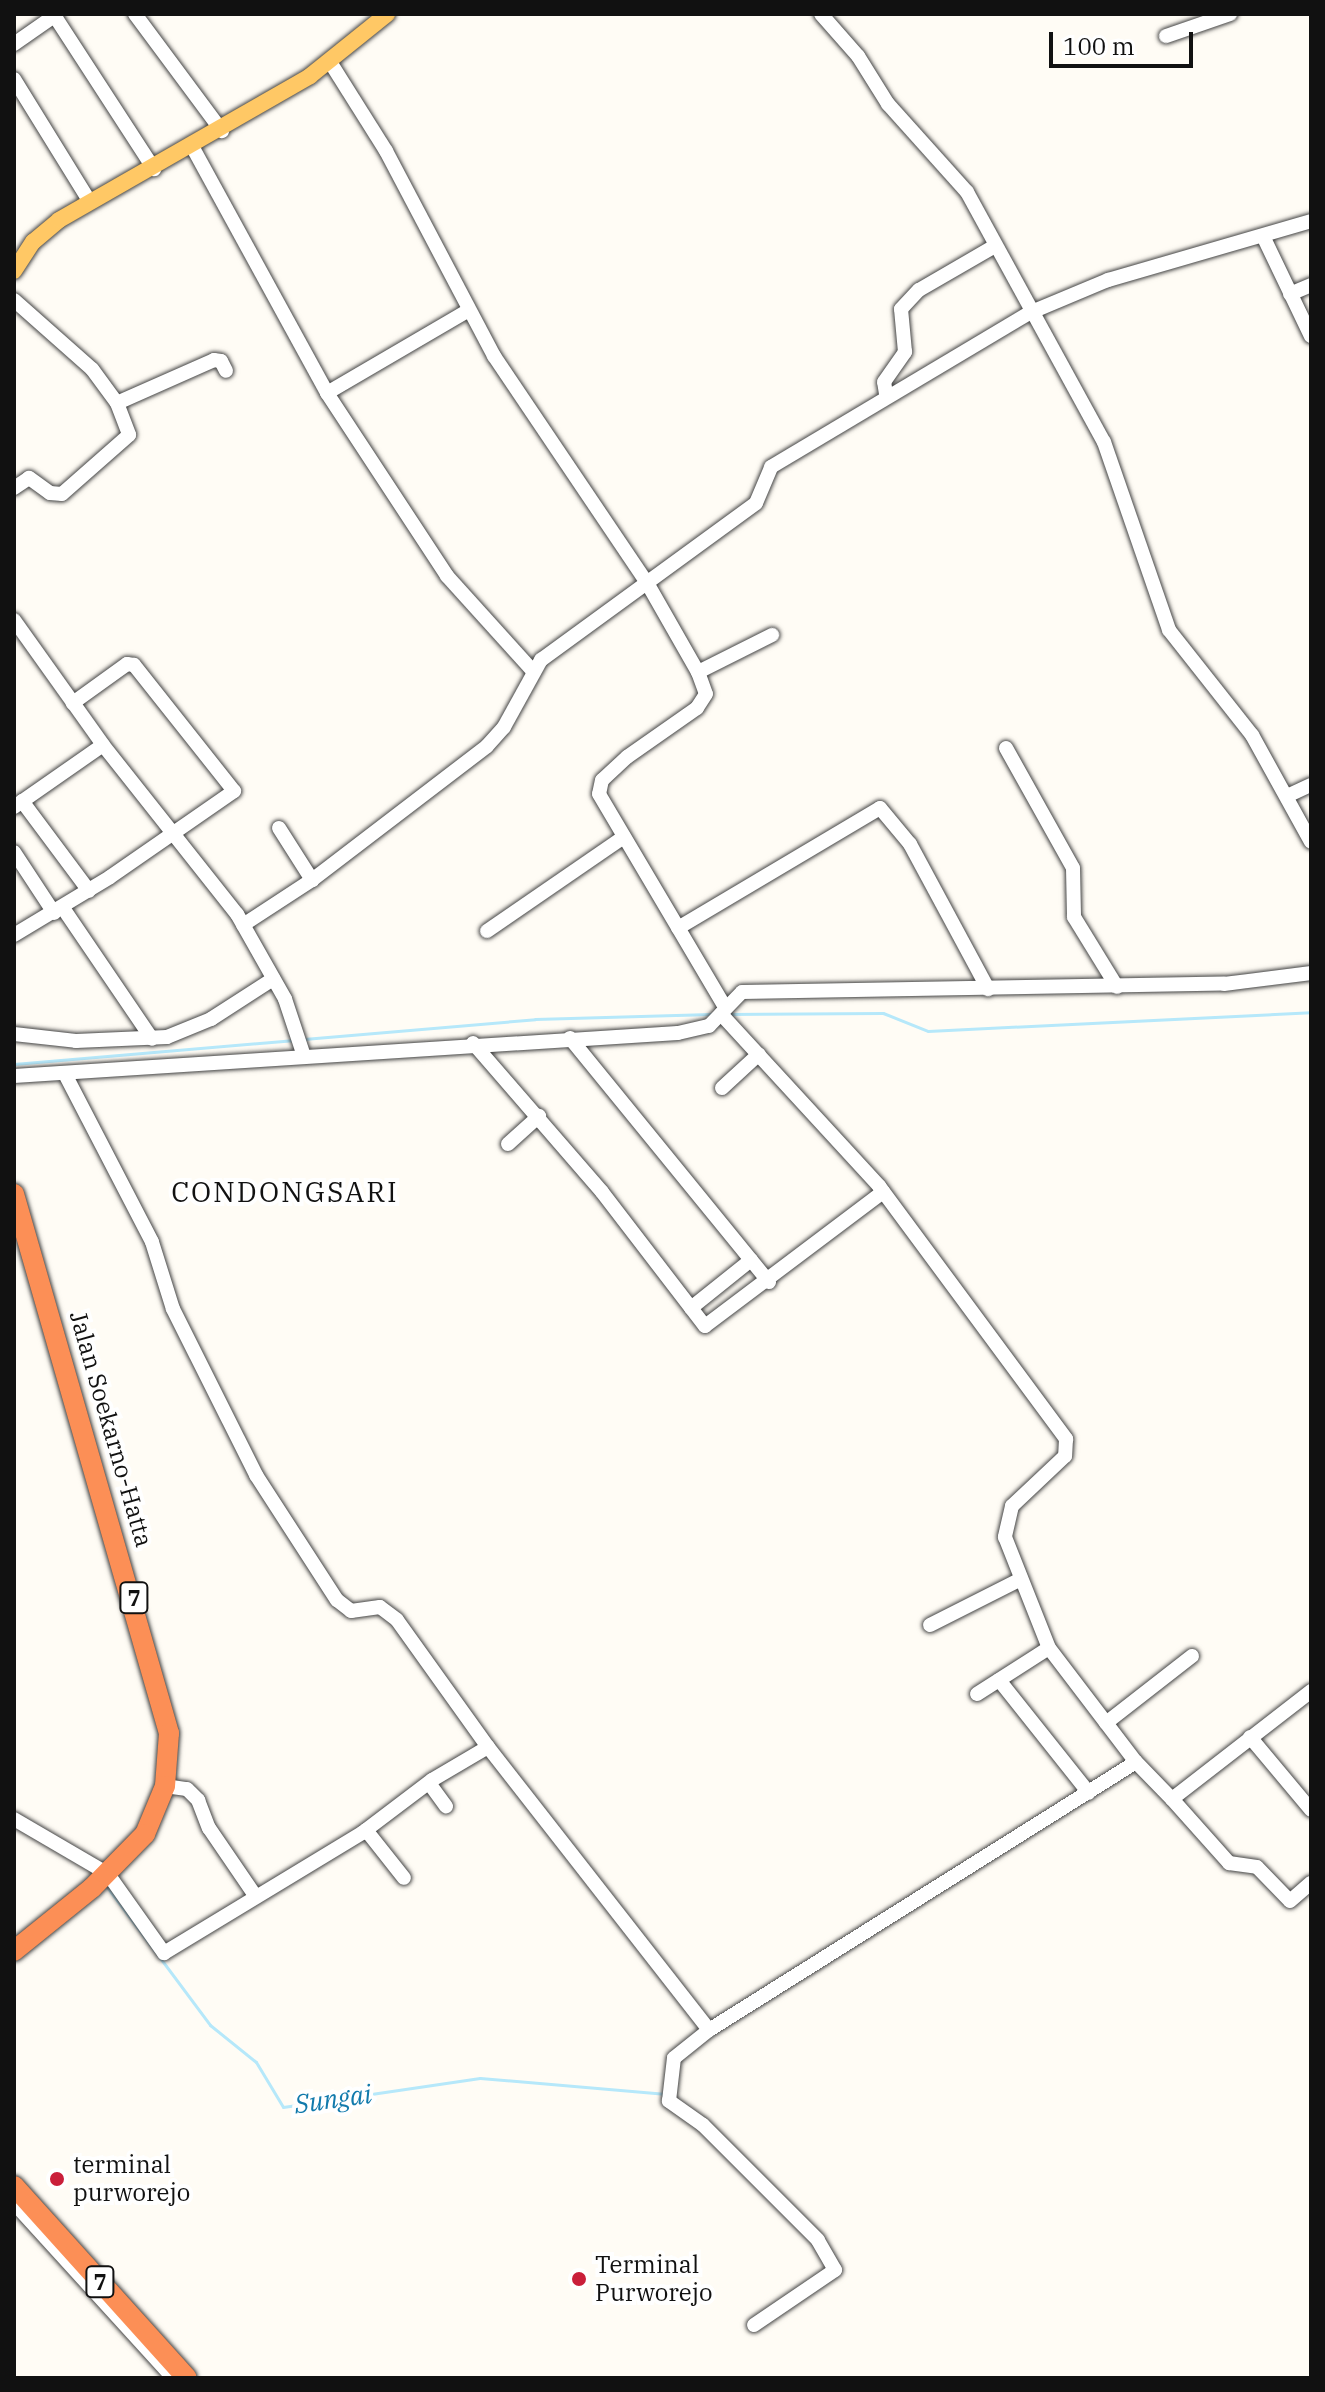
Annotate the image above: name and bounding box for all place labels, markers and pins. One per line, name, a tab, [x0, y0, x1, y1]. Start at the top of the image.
place label: terminal purworejo	[73, 2151, 190, 2207]
marker: terminal purworejo	[48, 2170, 66, 2188]
place label: Terminal Purworejo	[595, 2251, 713, 2307]
marker: Terminal Purworejo	[570, 2270, 588, 2288]

